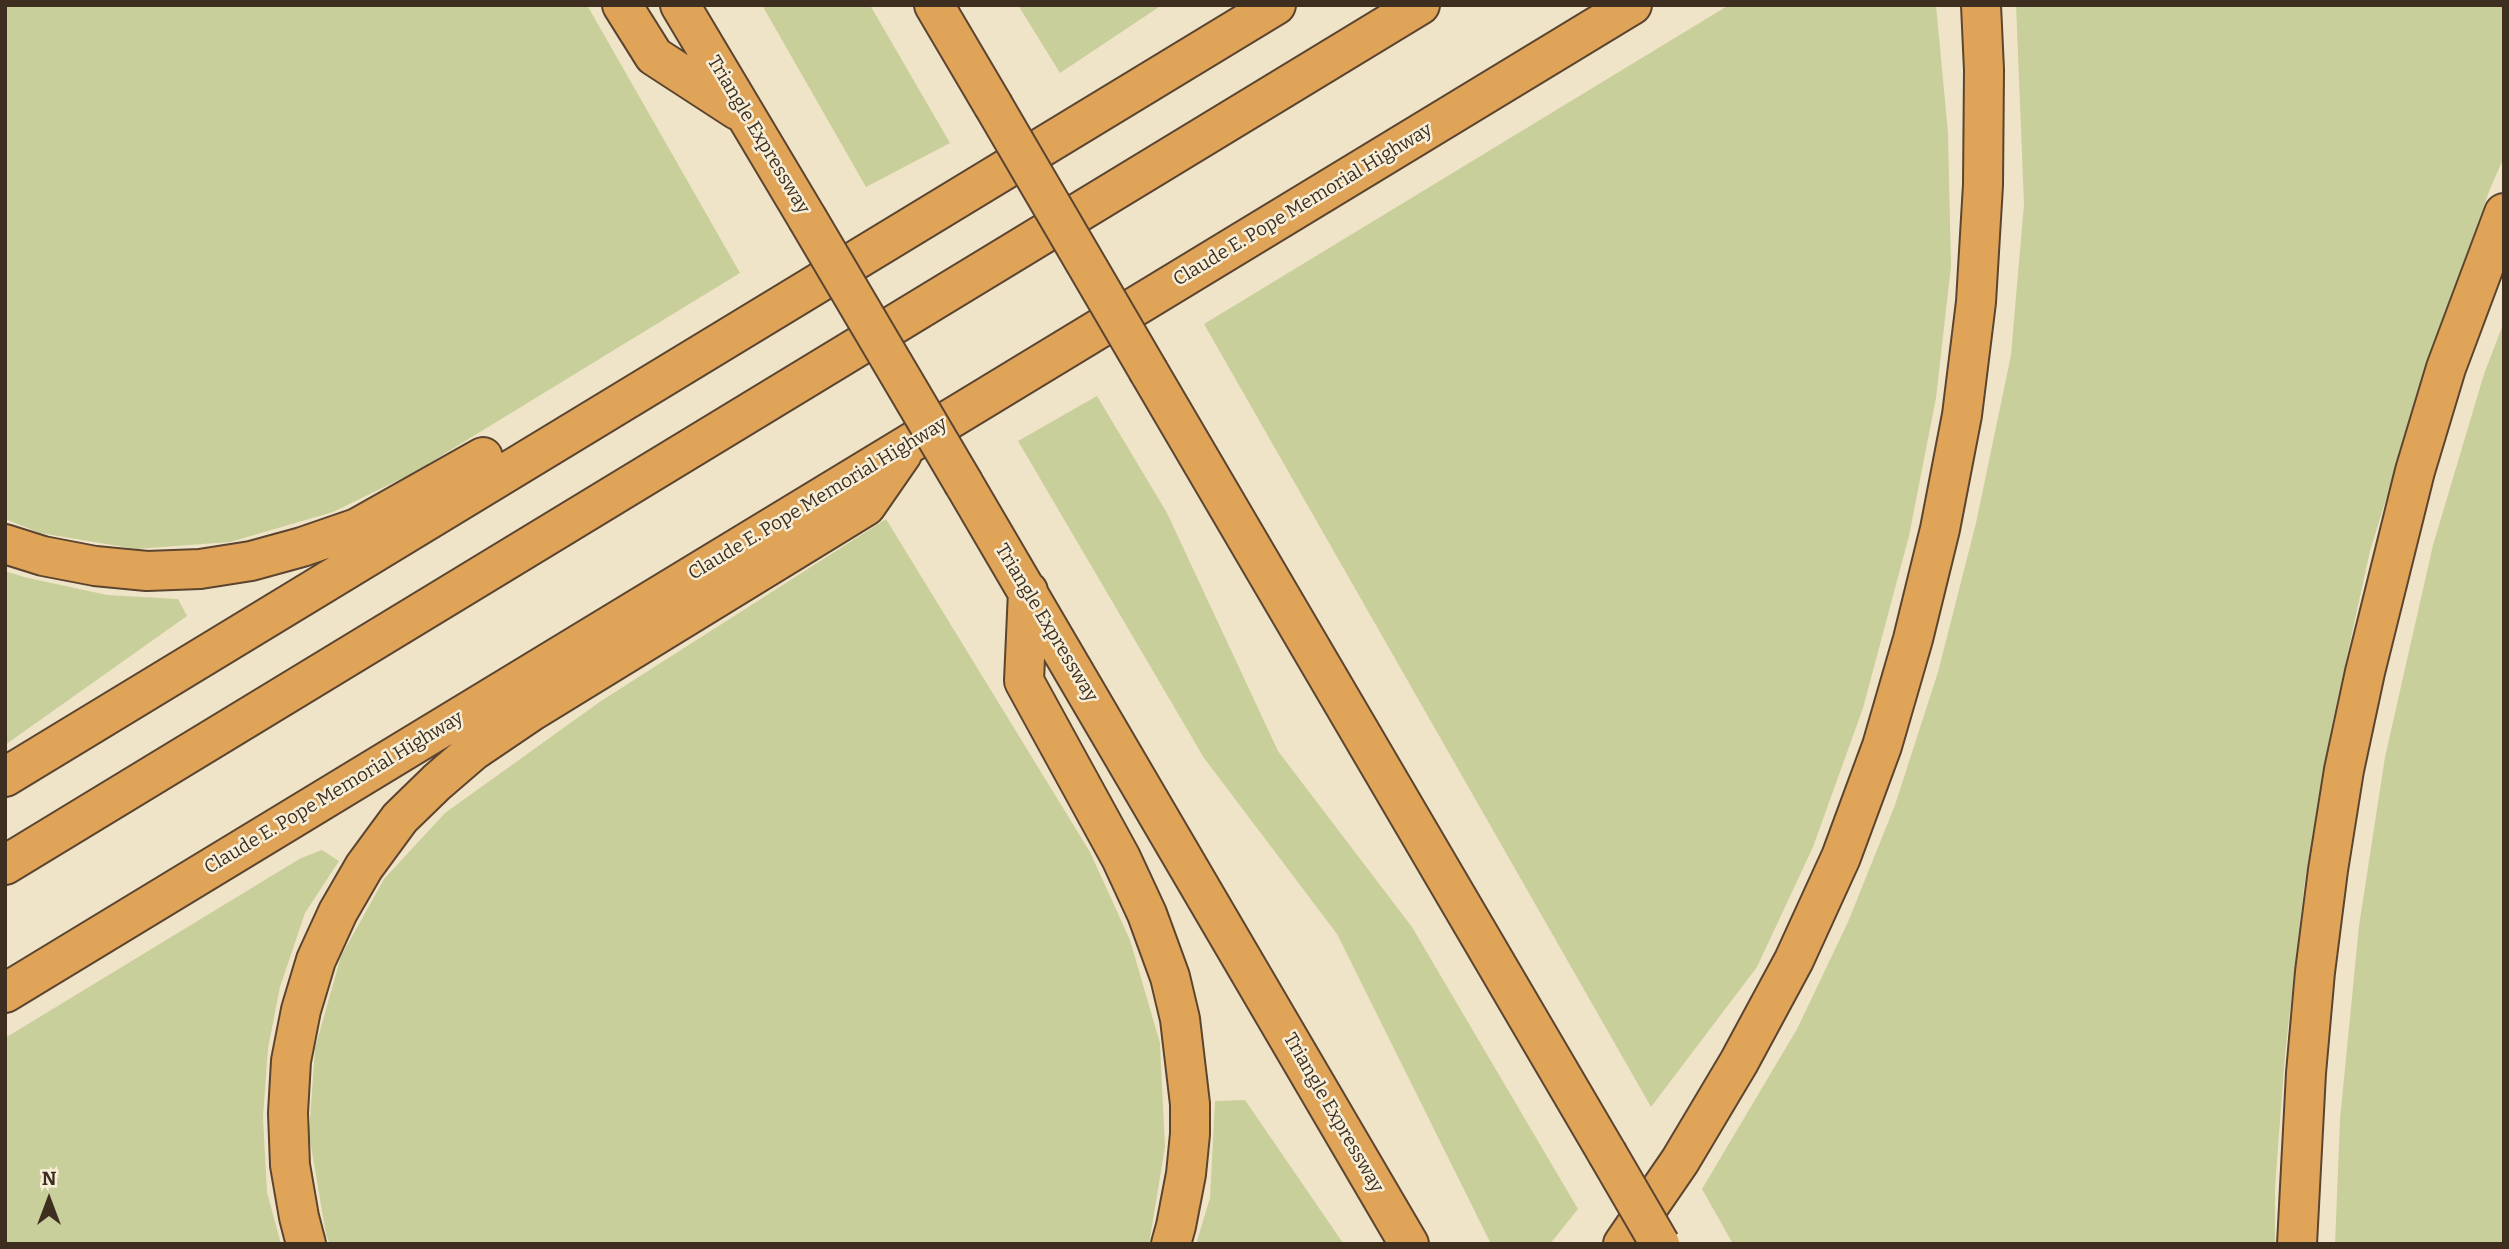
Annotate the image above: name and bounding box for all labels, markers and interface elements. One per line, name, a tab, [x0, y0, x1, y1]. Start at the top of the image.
street label: Triangle Expressway	[702, 52, 814, 218]
street label: Claude E. Pope Memorial Highway	[1169, 118, 1437, 292]
street label: Claude E. Pope Memorial Highway	[684, 412, 952, 586]
street label: Triangle Expressway	[990, 540, 1102, 706]
street label: Claude E. Pope Memorial Highway	[200, 706, 468, 880]
street label: Triangle Expressway	[1278, 1029, 1388, 1197]
north arrow	[14, 1165, 84, 1235]
text: N	[42, 1167, 56, 1190]

